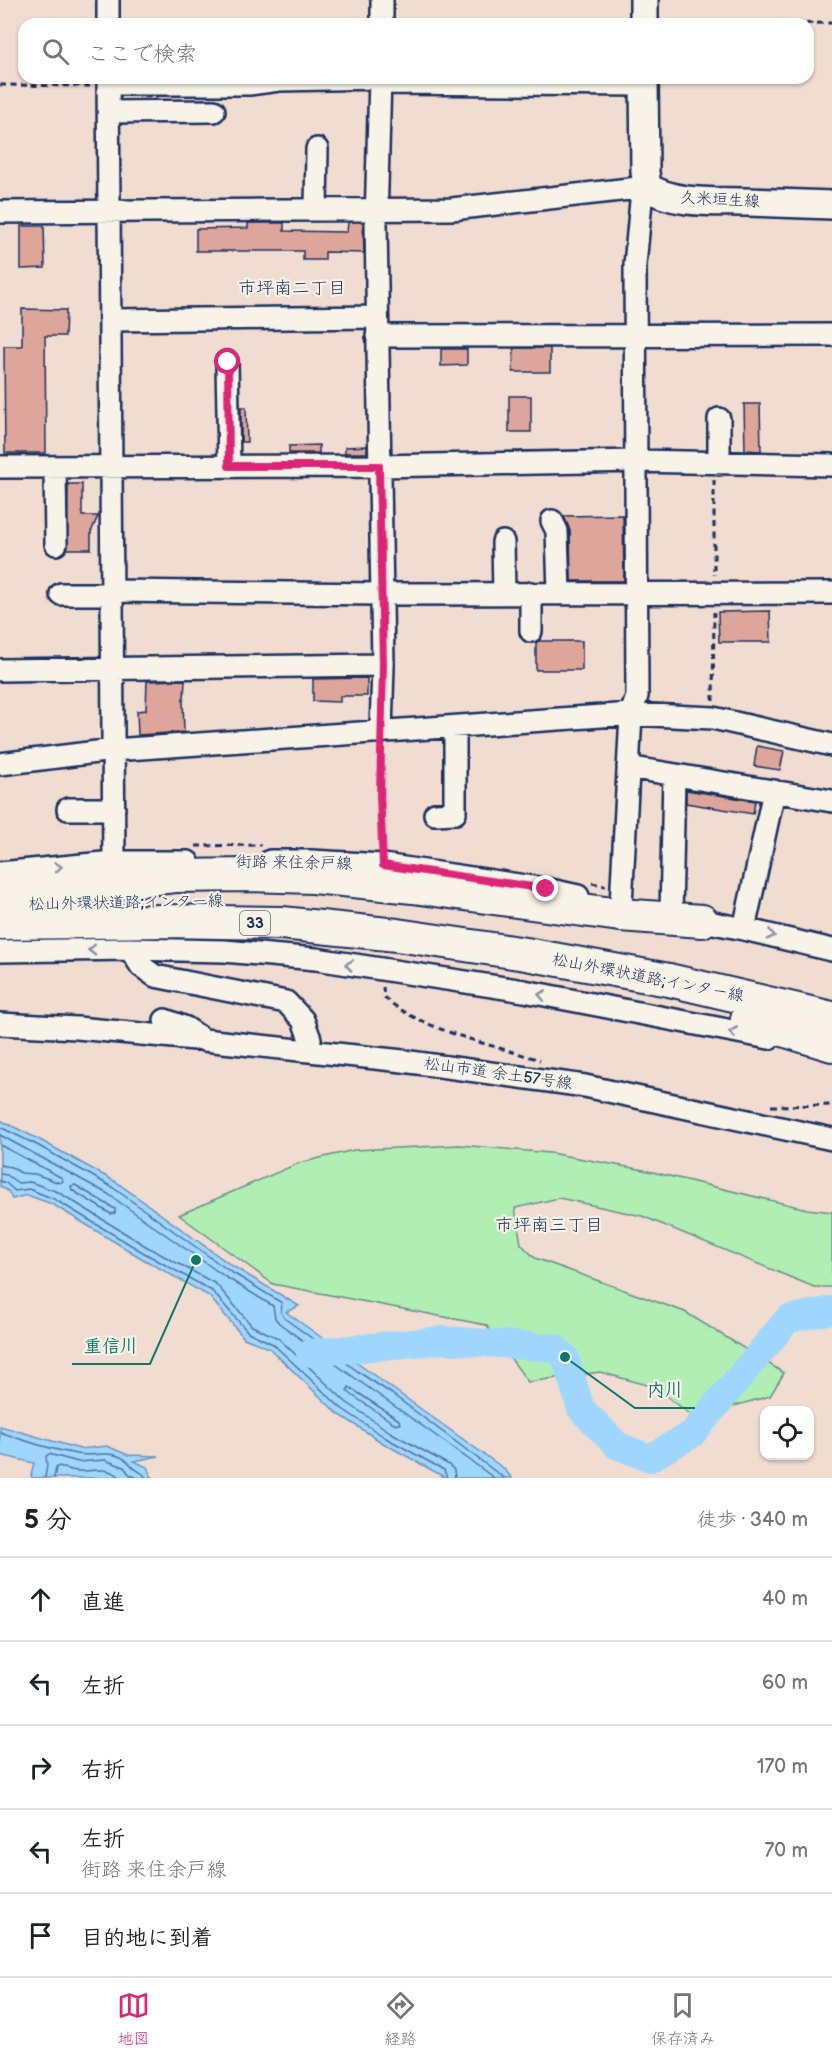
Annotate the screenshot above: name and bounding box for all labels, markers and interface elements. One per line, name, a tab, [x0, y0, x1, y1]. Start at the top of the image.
search box	[18, 18, 814, 84]
icon: search	[39, 35, 72, 68]
text: ここで検索	[87, 41, 197, 68]
street label: 久米垣生線	[680, 188, 760, 212]
district label: 市坪南二丁目	[238, 278, 346, 299]
route start	[214, 348, 240, 374]
street label: 街路 来住余戸線	[236, 852, 352, 874]
one-way arrow	[54, 861, 63, 874]
route end	[532, 875, 558, 901]
street label: 松山外環状道路;インター線	[29, 892, 223, 914]
road number: 33	[240, 911, 270, 935]
one-way arrow	[766, 928, 776, 941]
one-way arrow	[87, 943, 96, 956]
street label: 松山外環状道路;インター線	[551, 950, 745, 1006]
one-way arrow	[344, 959, 354, 971]
one-way arrow	[537, 989, 547, 1002]
one-way arrow	[728, 1026, 738, 1039]
street label: 松山市道 余土57号線	[423, 1054, 573, 1094]
district label: 市坪南三丁目	[495, 1215, 603, 1236]
callout: 重信川	[72, 1328, 150, 1364]
text: 重信川	[84, 1336, 138, 1357]
callout: 内川	[635, 1372, 695, 1408]
text: 内川	[647, 1380, 683, 1401]
map controls	[760, 1406, 814, 1460]
button: locate	[760, 1406, 814, 1460]
text: 5 分	[24, 1505, 72, 1536]
text: 徒歩 · 340 m	[697, 1508, 808, 1532]
icon: ahead	[24, 1583, 57, 1616]
text: 40 m	[762, 1587, 808, 1611]
text: 直進	[81, 1589, 125, 1616]
icon: left	[24, 1667, 57, 1700]
text: 60 m	[762, 1671, 808, 1695]
text: 左折	[81, 1673, 125, 1700]
icon: right	[24, 1751, 57, 1784]
text: 170 m	[757, 1755, 808, 1779]
text: 右折	[81, 1757, 125, 1784]
text: 左折	[81, 1826, 125, 1853]
icon: left	[24, 1835, 57, 1868]
text: 70 m	[764, 1839, 808, 1863]
text: 街路 来住余戸線	[81, 1858, 226, 1882]
icon: arrive	[24, 1919, 57, 1952]
text: 目的地に到着	[81, 1925, 213, 1952]
tab: 地図	[117, 1989, 150, 2049]
tab: 経路	[384, 1989, 417, 2049]
tab: 保存済み	[651, 1989, 715, 2049]

